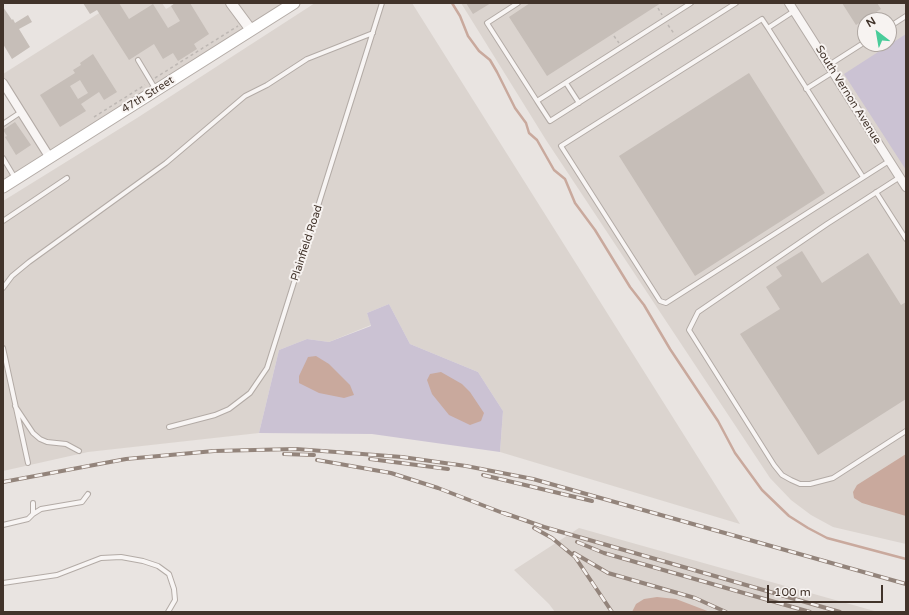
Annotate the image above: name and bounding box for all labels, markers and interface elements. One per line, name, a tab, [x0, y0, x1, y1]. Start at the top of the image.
north arrow	[857, 12, 897, 52]
text: N	[864, 14, 878, 30]
street label: South Vernon Avenue	[812, 43, 884, 147]
street label: 47th Street	[119, 74, 177, 116]
street label: Plainfield Road	[289, 203, 325, 283]
scale bar	[769, 577, 885, 603]
text: 100 m	[774, 585, 811, 599]

